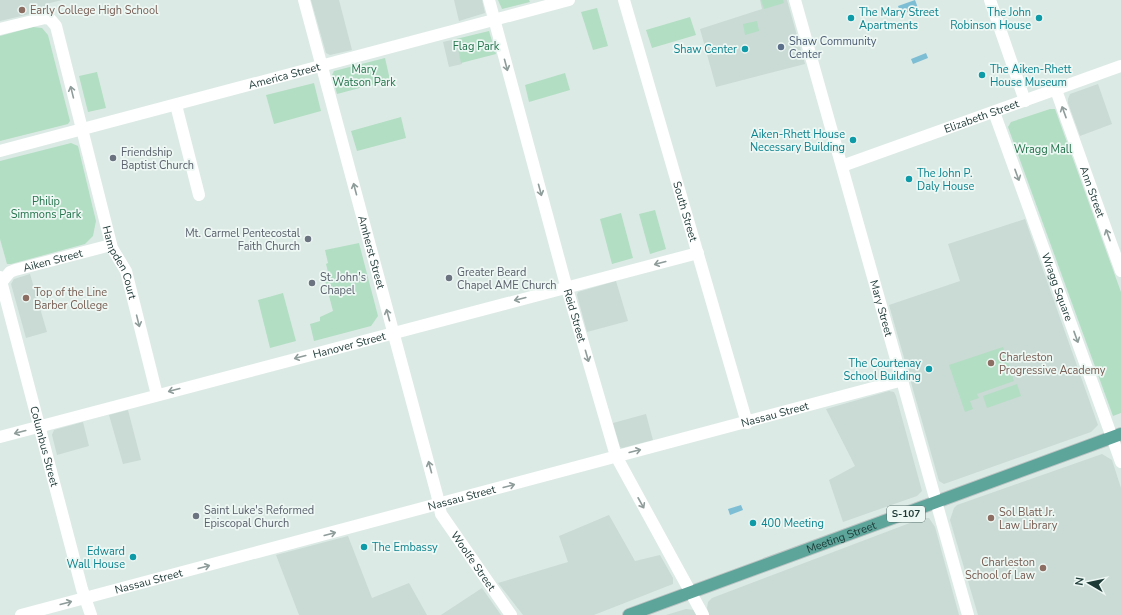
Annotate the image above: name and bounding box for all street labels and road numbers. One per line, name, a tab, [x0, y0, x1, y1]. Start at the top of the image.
street label: America Street	[247, 59, 322, 92]
street label: Elizabeth Street	[942, 96, 1021, 136]
street label: Ann Street	[1076, 164, 1109, 219]
street label: South Street	[670, 179, 701, 243]
street label: Amherst Street	[355, 214, 389, 291]
street label: Hampden Court	[99, 224, 140, 301]
street label: Aiken Street	[21, 245, 84, 275]
street label: Wragg Square	[1038, 250, 1077, 323]
street label: Mary Street	[867, 278, 897, 338]
street label: Reid Street	[560, 287, 590, 344]
street label: Hanover Street	[311, 328, 387, 362]
street label: Nassau Street	[739, 398, 810, 430]
street label: Columbus Street	[27, 404, 62, 488]
street label: Nassau Street	[426, 481, 497, 514]
road number: S-107	[887, 506, 925, 522]
street label: Meeting Street	[804, 517, 878, 557]
street label: Woolfe Street	[448, 528, 499, 594]
street label: Nassau Street	[113, 565, 184, 597]

